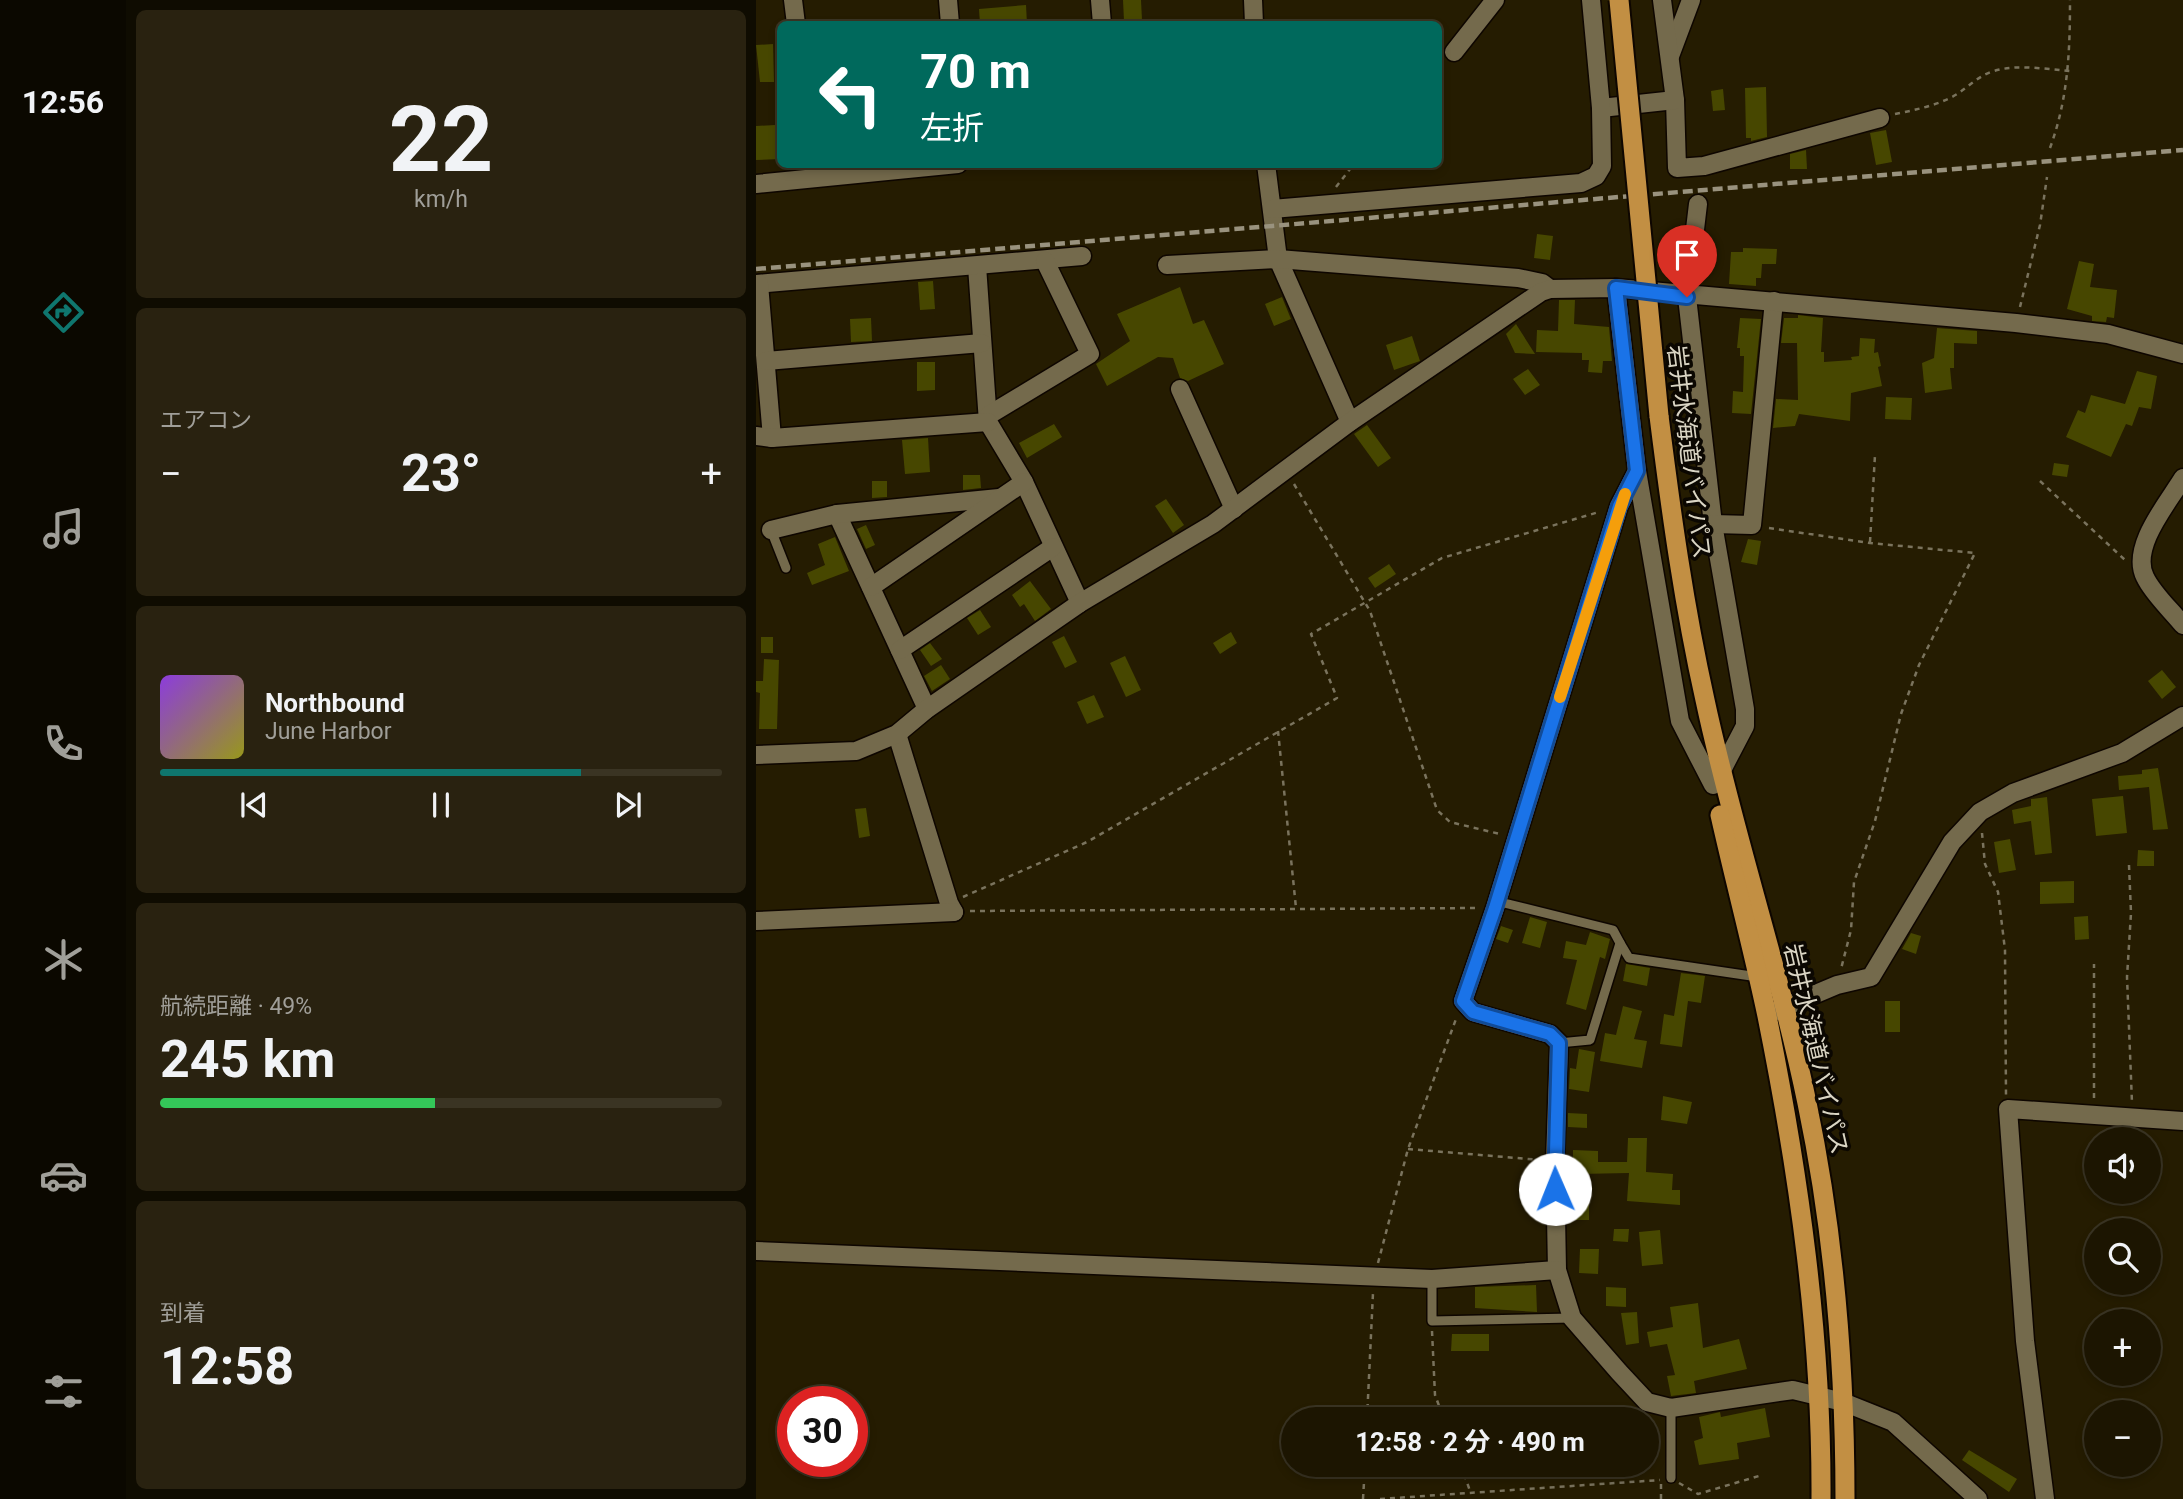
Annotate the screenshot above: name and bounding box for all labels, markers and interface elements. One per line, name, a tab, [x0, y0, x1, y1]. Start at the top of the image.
text: 70 m	[920, 43, 1031, 100]
icon: left	[805, 49, 896, 140]
text: 12:56	[22, 83, 104, 121]
text: 22	[389, 87, 493, 193]
text: 左折	[920, 109, 984, 147]
text: km/h	[414, 186, 468, 213]
pin	[1657, 225, 1717, 297]
icon: arrive	[1668, 236, 1706, 274]
icon: directions	[39, 288, 88, 337]
street label: 岩井水海道バイパス	[1662, 343, 1716, 561]
text: エアコン	[160, 407, 252, 434]
text: 23°	[401, 443, 481, 504]
text: −	[160, 452, 182, 496]
text: +	[700, 452, 722, 496]
icon: music	[39, 504, 88, 553]
text: Northbound	[265, 688, 405, 718]
text: June Harbor	[265, 718, 392, 745]
icon: phone	[39, 719, 88, 768]
icon: previous	[235, 786, 273, 824]
icon: pause	[422, 786, 460, 824]
icon: next	[609, 786, 647, 824]
icon: climate	[39, 935, 88, 984]
street label: 岩井水海道バイパス	[1778, 941, 1854, 1157]
text: 航続距離 · 49%	[160, 993, 312, 1020]
text: 245 km	[160, 1029, 335, 1090]
map controls	[2084, 1127, 2161, 1477]
button: sound	[2084, 1127, 2161, 1204]
icon: car	[39, 1151, 88, 1200]
position arrow	[1518, 1152, 1592, 1226]
button: search	[2084, 1218, 2161, 1295]
text: 到着	[160, 1300, 206, 1327]
button: +	[2084, 1309, 2161, 1386]
text: 12:58	[160, 1336, 294, 1397]
icon: filters	[39, 1367, 88, 1416]
speed limit sign: 30	[777, 1386, 868, 1477]
button: −	[2084, 1400, 2161, 1477]
text: 12:58 · 2 分 · 490 m	[1355, 1427, 1585, 1457]

